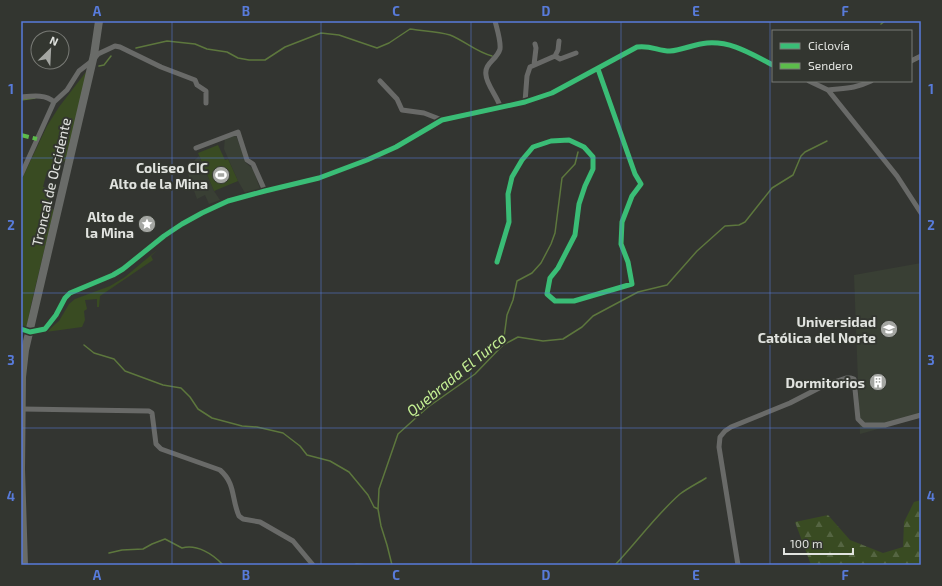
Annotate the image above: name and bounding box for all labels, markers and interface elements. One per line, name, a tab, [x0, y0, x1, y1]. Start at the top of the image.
text: A	[93, 3, 102, 19]
text: B	[242, 3, 250, 19]
text: C	[392, 3, 400, 19]
text: D	[542, 3, 551, 19]
text: E	[692, 3, 700, 19]
text: F	[841, 3, 849, 19]
north arrow	[30, 30, 70, 70]
legend	[772, 30, 912, 82]
text: N	[48, 33, 61, 48]
text: Ciclovía	[808, 38, 850, 52]
text: Sendero	[808, 58, 853, 72]
text: 1	[8, 81, 14, 97]
text: 1	[928, 81, 934, 97]
street label: Troncal de Occidente	[28, 116, 74, 248]
place label: Coliseo CIC Alto de la Mina	[109, 159, 208, 192]
sports icon: Coliseo CIC Alto de la Mina	[211, 165, 231, 185]
place label: Alto de la Mina	[85, 208, 134, 241]
place icon: Alto de la Mina	[137, 214, 157, 234]
text: 2	[7, 217, 15, 233]
text: 2	[927, 217, 935, 233]
place label: Universidad Católica del Norte	[758, 313, 876, 346]
school or university icon: Universidad Católica del Norte	[879, 319, 899, 339]
water label: Quebrada El Turco	[403, 328, 510, 420]
text: 3	[7, 352, 15, 368]
text: 3	[927, 352, 935, 368]
building icon: Dormitorios	[868, 372, 888, 392]
place label: Dormitorios	[785, 374, 865, 391]
text: 4	[7, 488, 15, 504]
text: 4	[927, 488, 935, 504]
scale bar	[784, 530, 853, 556]
text: 100 m	[790, 536, 822, 550]
text: A	[93, 567, 102, 583]
text: B	[242, 567, 250, 583]
text: C	[392, 567, 400, 583]
text: D	[542, 567, 551, 583]
text: E	[692, 567, 700, 583]
text: F	[841, 567, 849, 583]

